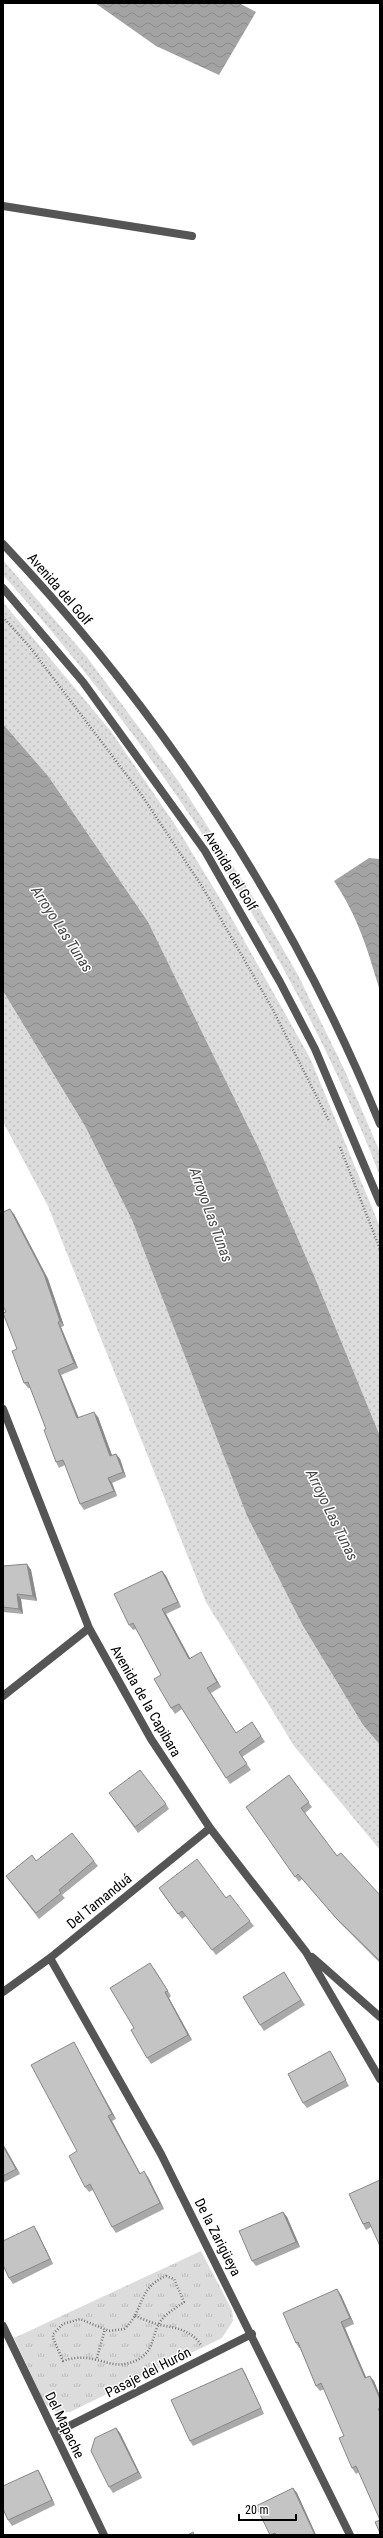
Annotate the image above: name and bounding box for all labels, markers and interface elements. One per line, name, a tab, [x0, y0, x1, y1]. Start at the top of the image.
street label: Avenida del Golf	[24, 550, 96, 629]
street label: Avenida del Golf	[201, 828, 261, 914]
water label: Arroyo Las Tunas	[27, 882, 97, 976]
water label: Arroyo Las Tunas	[185, 1164, 237, 1265]
water label: Arroyo Las Tunas	[302, 1466, 362, 1564]
street label: Avenida de la Capibara	[108, 1642, 184, 1760]
street label: Del Tamanduá	[64, 1870, 134, 1932]
street label: De la Zarigüeya	[192, 2196, 244, 2278]
street label: Pasaje del Hurón	[103, 2344, 193, 2400]
street label: Del Mapache	[42, 2389, 88, 2461]
scale bar	[239, 2496, 296, 2522]
text: 20 m	[245, 2503, 269, 2517]

